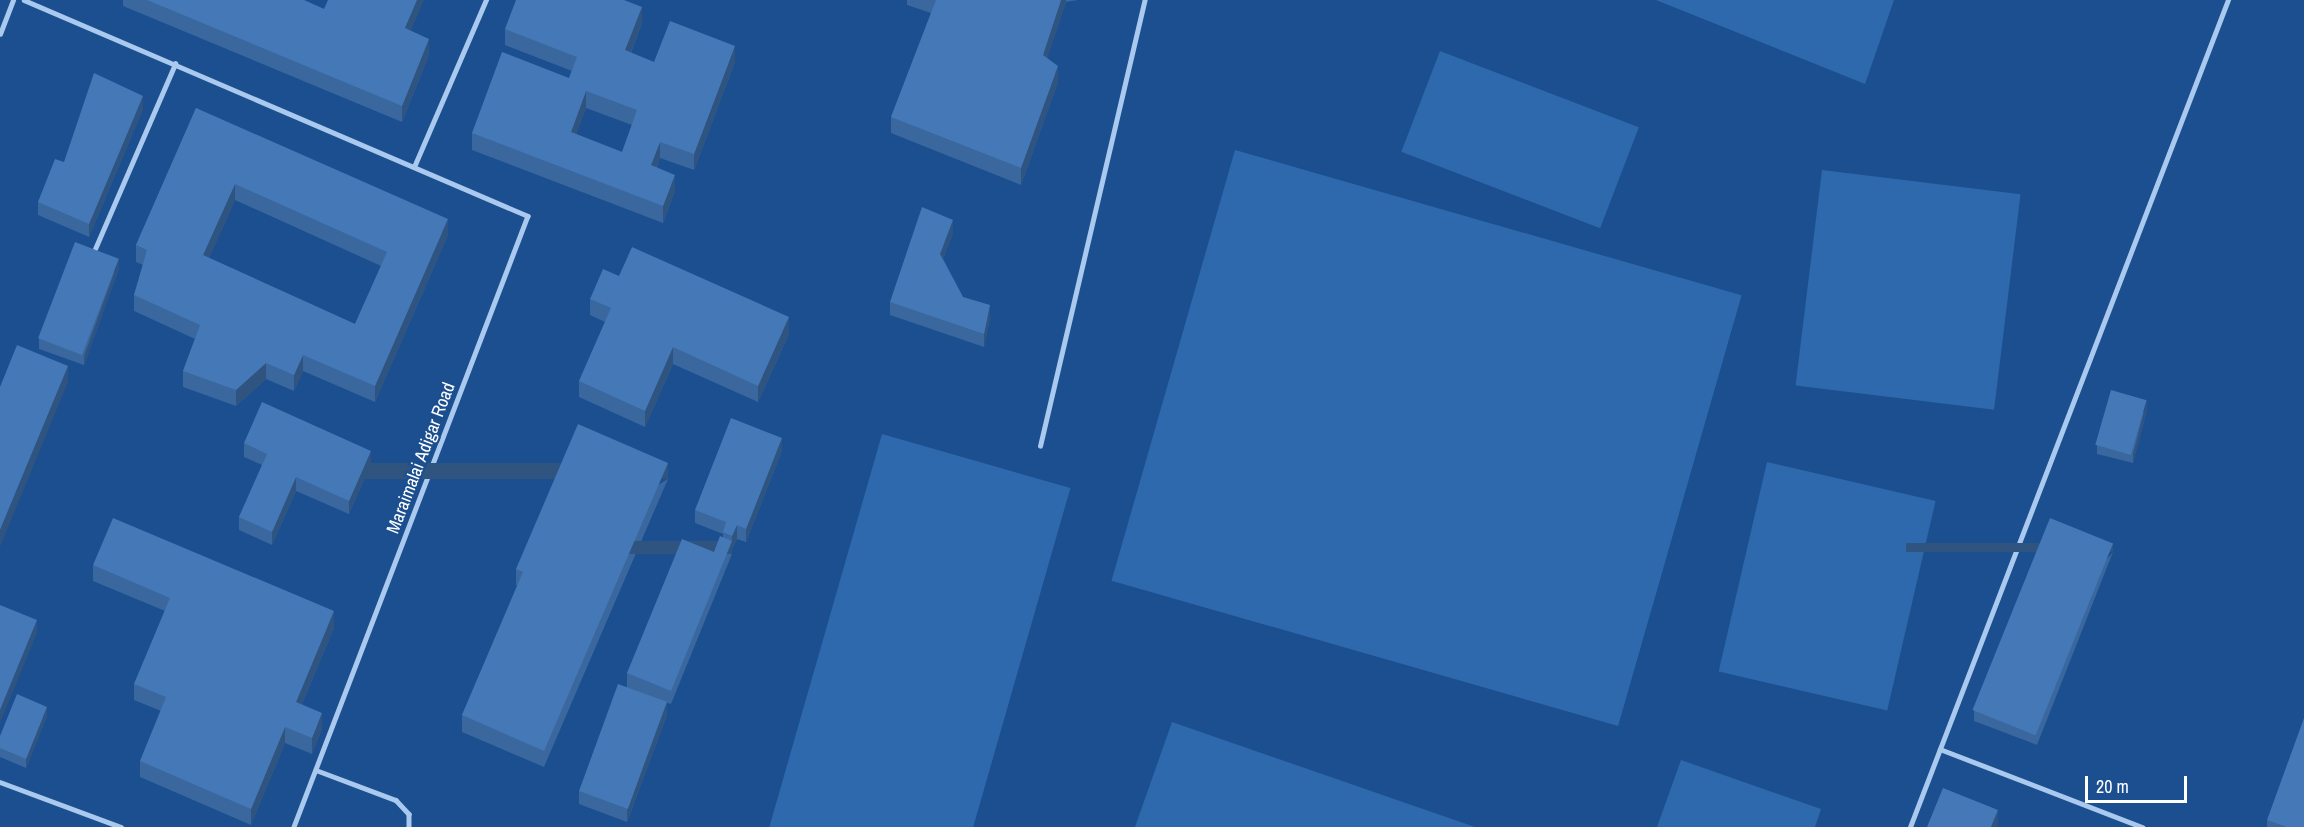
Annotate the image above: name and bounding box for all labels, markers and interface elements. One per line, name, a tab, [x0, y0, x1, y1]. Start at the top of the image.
street label: Maraimalai Adigar Road	[382, 379, 460, 537]
scale bar	[2088, 764, 2190, 802]
text: 20 m	[2096, 774, 2129, 799]

